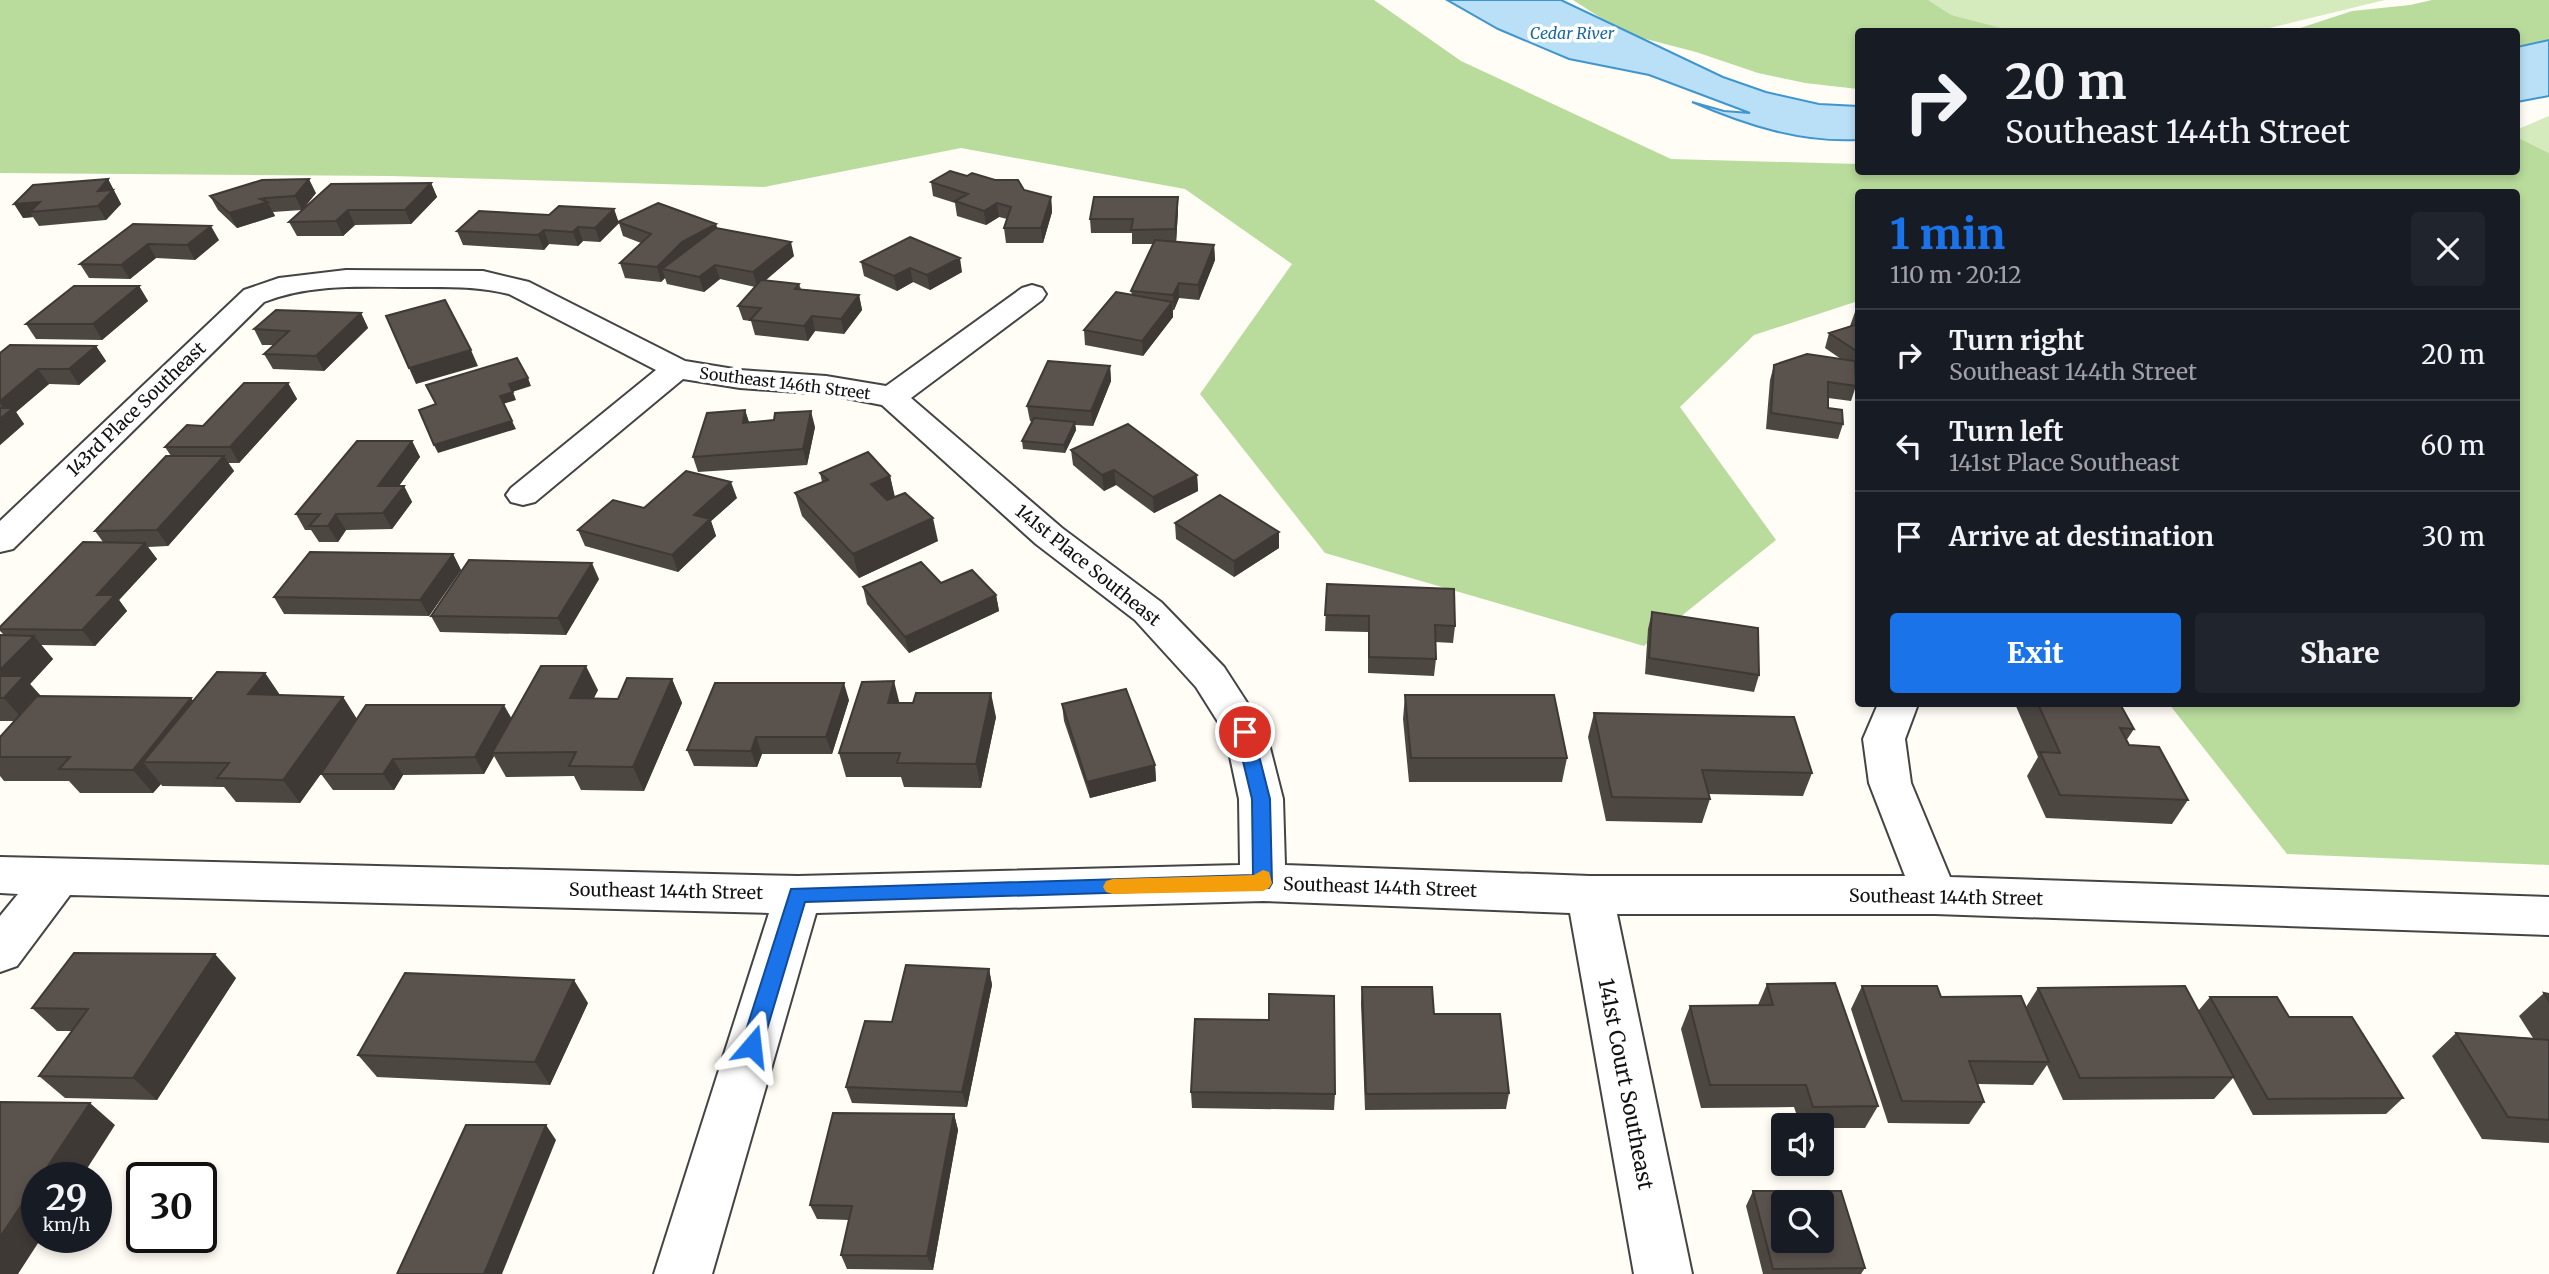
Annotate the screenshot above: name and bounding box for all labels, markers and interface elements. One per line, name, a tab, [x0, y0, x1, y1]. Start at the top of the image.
water label: Cedar River	[1530, 23, 1615, 43]
text: 20 m	[2005, 51, 2126, 112]
icon: right	[1890, 56, 1981, 147]
text: Southeast 144th Street	[2005, 112, 2350, 152]
text: 1 min	[1890, 208, 2005, 260]
button: close	[2411, 212, 2485, 286]
text: 110 m · 20:12	[1890, 260, 2022, 289]
text: Turn right	[1949, 324, 2084, 357]
icon: right	[1890, 336, 1928, 374]
street label: 143rd Place Southeast	[62, 337, 210, 481]
text: 20 m	[2421, 338, 2485, 371]
text: Southeast 144th Street	[1949, 357, 2197, 386]
street label: Southeast 146th Street	[698, 363, 872, 404]
text: Turn left	[1949, 415, 2063, 448]
icon: left	[1890, 427, 1928, 465]
text: 60 m	[2421, 429, 2485, 462]
text: 141st Place Southeast	[1949, 448, 2180, 477]
street label: 141st Place Southeast	[1011, 499, 1165, 631]
icon: arrive	[1890, 518, 1928, 556]
text: Arrive at destination	[1949, 520, 2214, 553]
text: 30 m	[2422, 520, 2485, 553]
button: Exit	[1890, 613, 2181, 693]
button: Share	[2195, 613, 2485, 693]
pin	[1215, 702, 1275, 762]
icon: arrive	[1226, 713, 1264, 751]
street label: Southeast 144th Street	[1283, 872, 1477, 902]
street label: Southeast 144th Street	[569, 878, 763, 904]
street label: Southeast 144th Street	[1849, 884, 2043, 910]
street label: 141st Court Southeast	[1592, 976, 1660, 1192]
position arrow	[715, 1009, 789, 1083]
map controls	[1771, 1113, 1834, 1253]
button: sound	[1771, 1113, 1834, 1176]
speed limit sign: 30	[126, 1162, 217, 1253]
text: 29	[46, 1176, 87, 1220]
button: search	[1771, 1190, 1834, 1253]
text: km/h	[43, 1213, 90, 1236]

